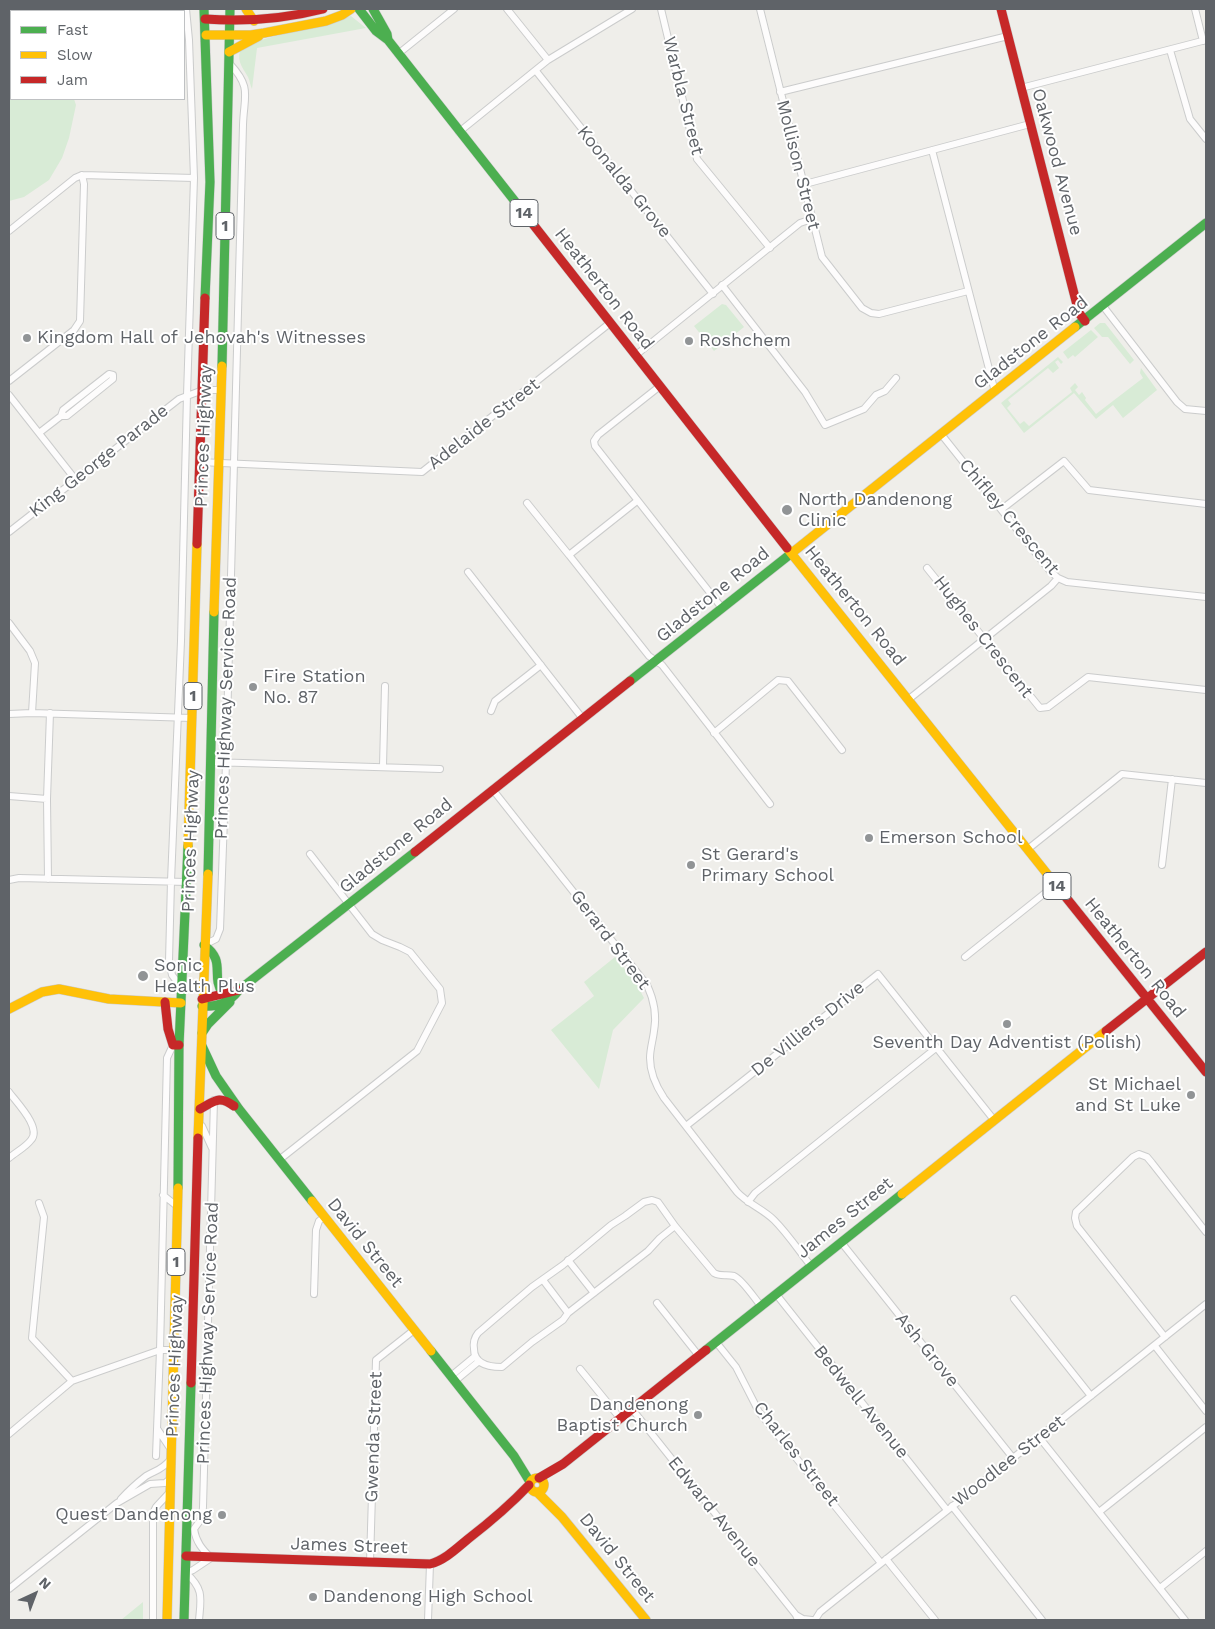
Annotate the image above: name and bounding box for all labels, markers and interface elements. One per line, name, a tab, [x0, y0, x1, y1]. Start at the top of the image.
legend	[10, 10, 185, 100]
text: Fast	[57, 21, 88, 39]
street label: Warbla Street	[658, 34, 708, 158]
text: Slow	[57, 46, 93, 64]
text: Jam	[57, 71, 88, 89]
street label: Oakwood Avenue	[1027, 86, 1087, 238]
street label: Mollison Street	[771, 98, 825, 232]
street label: Koonalda Grove	[572, 122, 676, 242]
road number: 14	[510, 200, 538, 227]
road number: 1	[216, 212, 234, 240]
street label: Heatherton Road	[550, 224, 658, 354]
street label: Gladstone Road	[969, 292, 1093, 394]
place label: Kingdom Hall of Jehovah's Witnesses	[37, 327, 366, 349]
place label: Roshchem	[699, 330, 791, 352]
marker: Kingdom Hall of Jehovah's Witnesses	[21, 332, 33, 344]
marker: Roshchem	[683, 335, 695, 347]
street label: Princes Highway	[191, 364, 217, 508]
street label: Adelaide Street	[424, 374, 544, 474]
street label: King George Parade	[25, 400, 173, 522]
street label: Chifley Crescent	[954, 455, 1064, 579]
place label: North Dandenong Clinic	[798, 489, 952, 532]
marker: North Dandenong Clinic	[780, 503, 794, 517]
street label: Heatherton Road	[800, 541, 910, 671]
street label: Gladstone Road	[652, 543, 774, 647]
street label: Hughes Crescent	[929, 572, 1037, 702]
street label: Princes Highway Service Road	[211, 576, 241, 840]
place label: Fire Station No. 87	[263, 666, 366, 709]
marker: Fire Station No. 87	[247, 681, 259, 693]
road number: 1	[184, 682, 202, 709]
street label: Princes Highway	[178, 769, 204, 913]
street label: Gladstone Road	[335, 794, 457, 898]
place label: Emerson School	[879, 827, 1022, 849]
marker: Emerson School	[863, 832, 875, 844]
place label: St Gerard's Primary School	[701, 844, 834, 886]
marker: St Gerard's Primary School	[685, 859, 697, 871]
road number: 14	[1043, 872, 1071, 899]
street label: Gerard Street	[565, 886, 655, 994]
street label: Heatherton Road	[1080, 893, 1190, 1023]
place label: Sonic Health Plus	[154, 955, 255, 998]
marker: Sonic Health Plus	[136, 969, 150, 983]
street label: De Villiers Drive	[747, 977, 869, 1081]
marker: Seventh Day Adventist (Polish)	[1001, 1018, 1013, 1030]
place label: Seventh Day Adventist (Polish)	[873, 1032, 1141, 1054]
place label: St Michael and St Luke	[1075, 1074, 1181, 1116]
marker: St Michael and St Luke	[1185, 1089, 1197, 1101]
street label: James Street	[793, 1173, 897, 1263]
street label: David Street	[322, 1194, 408, 1292]
street label: Princes Highway Service Road	[193, 1201, 223, 1465]
road number: 1	[167, 1248, 185, 1276]
street label: Princes Highway	[162, 1294, 188, 1438]
street label: Ash Grove	[891, 1309, 963, 1391]
street label: Bedwell Avenue	[809, 1341, 913, 1463]
street label: Gwenda Street	[361, 1371, 387, 1503]
place label: Dandenong Baptist Church	[557, 1394, 688, 1436]
street label: Charles Street	[748, 1397, 844, 1511]
marker: Dandenong Baptist Church	[692, 1409, 704, 1421]
street label: Woodlee Street	[949, 1411, 1069, 1511]
street label: Edward Avenue	[663, 1453, 765, 1571]
place label: Quest Dandenong	[55, 1504, 212, 1526]
marker: Quest Dandenong	[216, 1509, 228, 1521]
street label: David Street	[574, 1509, 660, 1607]
street label: James Street	[290, 1533, 408, 1559]
north arrow	[10, 1569, 60, 1619]
text: N	[36, 1574, 54, 1592]
place label: Dandenong High School	[323, 1586, 533, 1608]
marker: Dandenong High School	[307, 1591, 319, 1603]

